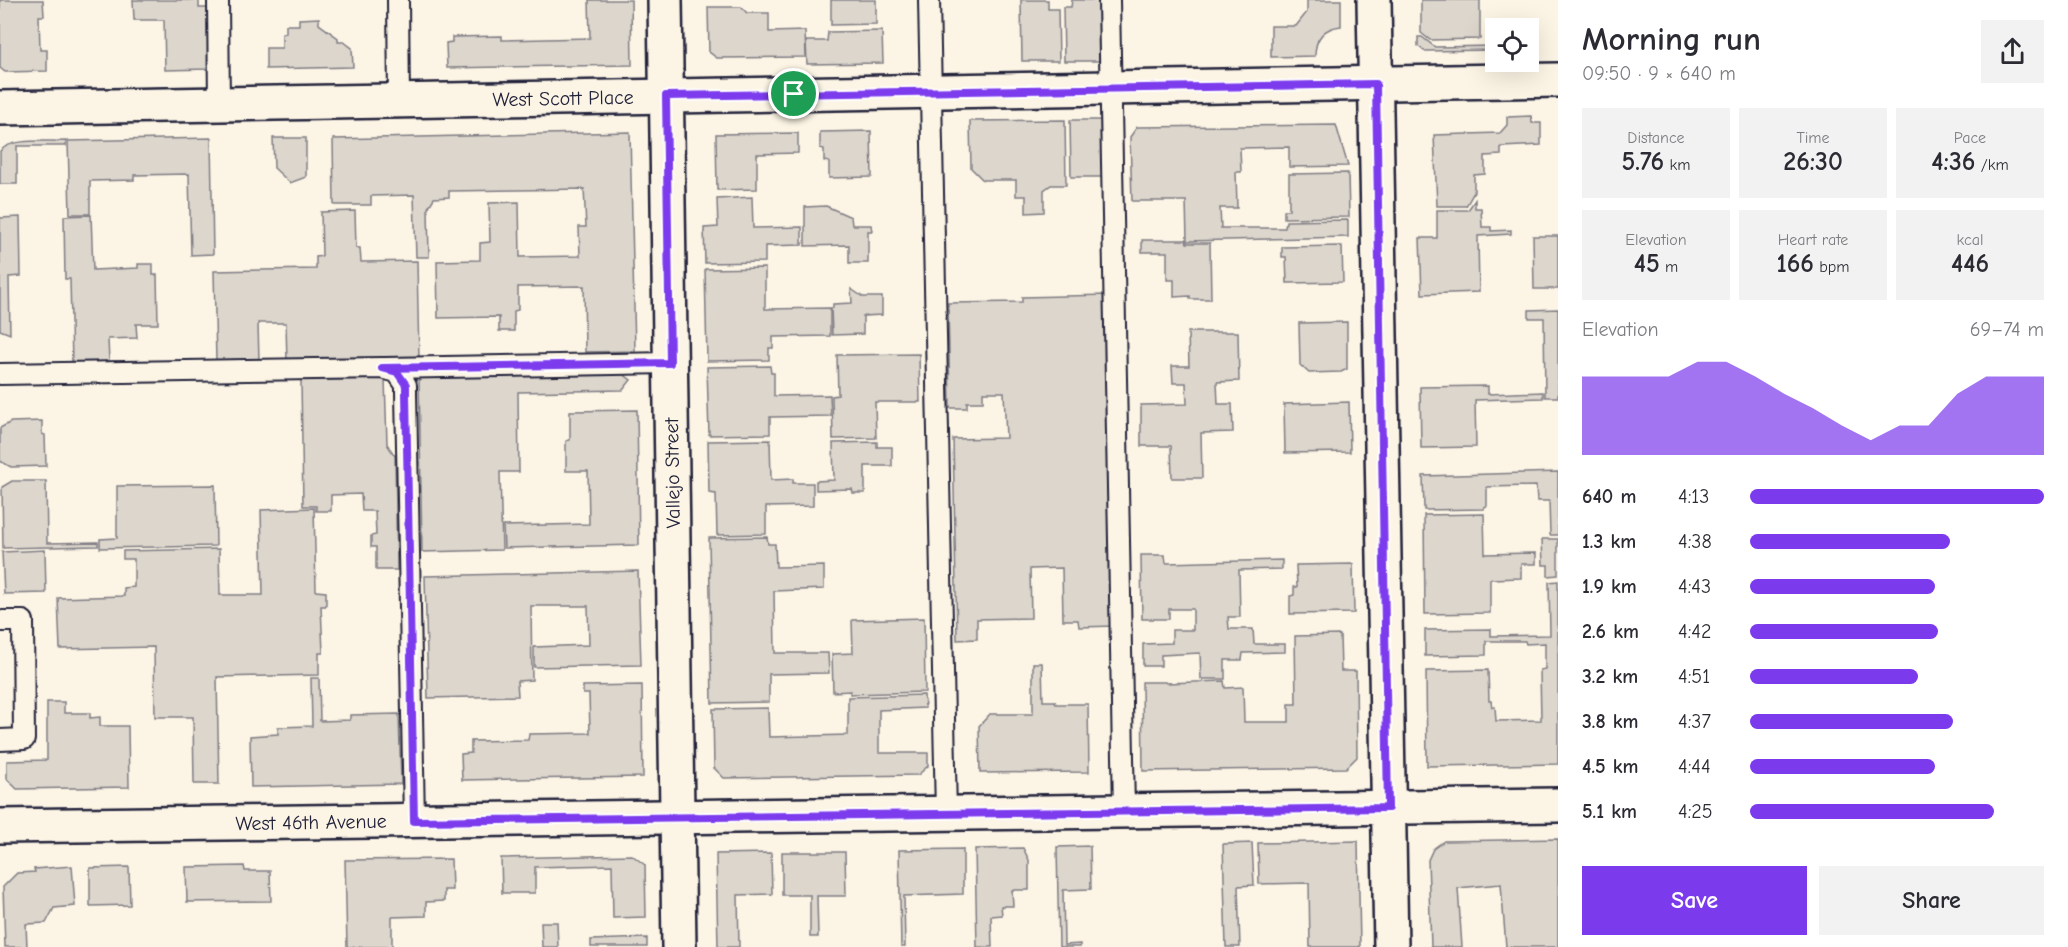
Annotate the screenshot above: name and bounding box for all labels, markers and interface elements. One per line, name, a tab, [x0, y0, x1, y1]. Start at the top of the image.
map controls	[1485, 18, 1539, 72]
button: locate	[1485, 18, 1539, 72]
text: Morning run	[1582, 20, 1761, 58]
button: share	[1981, 20, 2044, 83]
text: 09:50 · 9 × 640 m	[1582, 62, 1736, 85]
pin	[768, 68, 819, 119]
icon: arrive	[777, 77, 810, 110]
street label: West Scott Place	[492, 86, 634, 111]
text: Distance	[1627, 129, 1685, 147]
text: Time	[1796, 129, 1830, 147]
text: Pace	[1954, 129, 1986, 147]
text: 5.76	[1621, 147, 1664, 177]
text: 26:30	[1783, 147, 1843, 177]
text: 4:36	[1931, 147, 1975, 177]
text: km	[1664, 156, 1691, 174]
text: /km	[1975, 156, 2009, 174]
text: Elevation	[1625, 231, 1687, 249]
text: Heart rate	[1778, 231, 1848, 249]
text: kcal	[1957, 231, 1983, 249]
text: 45	[1634, 249, 1660, 279]
text: 166	[1776, 249, 1814, 279]
text: 446	[1951, 249, 1989, 279]
text: m	[1660, 258, 1678, 276]
text: bpm	[1814, 258, 1850, 276]
text: Elevation	[1582, 318, 1659, 341]
text: 69–74 m	[1970, 318, 2044, 341]
street label: Vallejo Street	[660, 416, 685, 529]
text: 640 m	[1582, 485, 1636, 508]
text: 4:13	[1678, 485, 1709, 508]
text: 1.3 km	[1582, 530, 1636, 553]
text: 4:38	[1678, 530, 1712, 553]
text: 1.9 km	[1582, 575, 1637, 598]
text: 4:43	[1678, 575, 1711, 598]
text: 2.6 km	[1582, 620, 1639, 643]
text: 4:42	[1678, 620, 1711, 643]
text: 3.2 km	[1582, 665, 1638, 688]
text: 4:51	[1678, 665, 1710, 688]
text: 3.8 km	[1582, 710, 1639, 733]
text: 4:37	[1678, 710, 1711, 733]
text: 4.5 km	[1582, 755, 1638, 778]
text: 4:44	[1678, 755, 1711, 778]
text: 5.1 km	[1582, 800, 1637, 823]
text: 4:25	[1678, 800, 1713, 823]
street label: West 46th Avenue	[235, 810, 387, 835]
button: Save	[1582, 866, 1807, 935]
button: Share	[1819, 866, 2044, 935]

